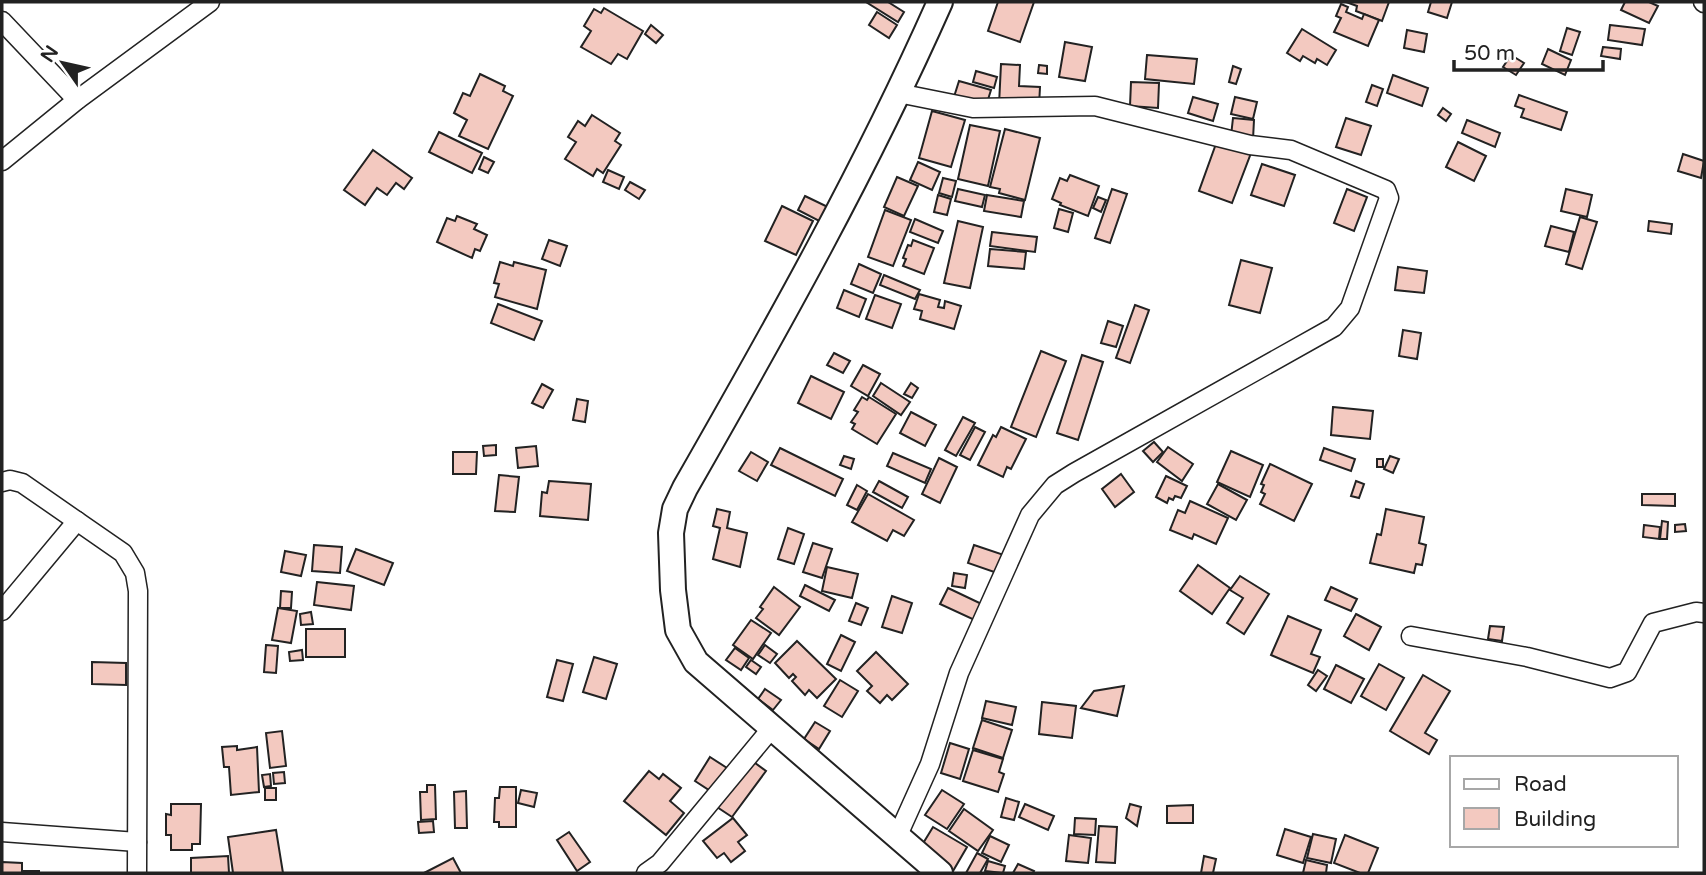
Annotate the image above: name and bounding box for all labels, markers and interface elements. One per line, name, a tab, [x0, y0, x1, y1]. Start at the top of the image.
north arrow	[28, 28, 98, 98]
scale bar	[1454, 28, 1603, 72]
text: 50 m	[1464, 41, 1515, 66]
text: N	[36, 42, 63, 67]
legend	[1450, 756, 1678, 847]
text: Road	[1514, 772, 1567, 797]
text: Building	[1514, 807, 1596, 832]

